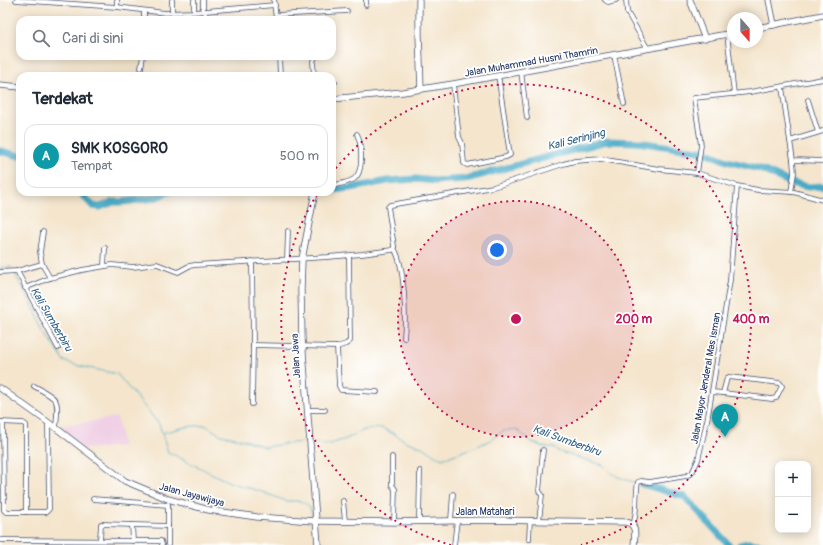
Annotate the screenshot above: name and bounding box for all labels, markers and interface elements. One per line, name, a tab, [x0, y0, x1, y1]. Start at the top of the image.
north arrow	[727, 12, 763, 48]
search box	[16, 16, 336, 60]
icon: search	[30, 27, 52, 49]
text: Cari di sini	[62, 29, 123, 48]
street label: Jalan Muhammad Husni Thamrin	[464, 44, 599, 80]
text: Terdekat	[32, 88, 93, 109]
water label: Kali Serinjing	[546, 126, 608, 153]
text: SMK KOSGORO	[71, 139, 168, 158]
text: A	[42, 148, 50, 164]
text: 500 m	[280, 148, 319, 164]
text: Tempat	[71, 158, 112, 174]
your location	[487, 240, 507, 260]
water label: Kali Sumberbiru	[28, 285, 76, 355]
street label: Jalan Mayor Jenderal Mas Isman	[688, 311, 724, 445]
centre of rings	[509, 312, 523, 326]
text: 200 m	[616, 312, 653, 327]
text: 400 m	[732, 312, 770, 327]
street label: Jalan Jawa	[289, 333, 303, 379]
pin: A	[712, 404, 738, 437]
water label: Kali Sumberbiru	[531, 422, 604, 459]
map controls	[775, 461, 811, 533]
button: +	[775, 461, 811, 497]
street label: Jalan Jayawijaya	[158, 481, 226, 510]
button: −	[775, 497, 811, 533]
street label: Jalan Matahari	[456, 506, 515, 518]

